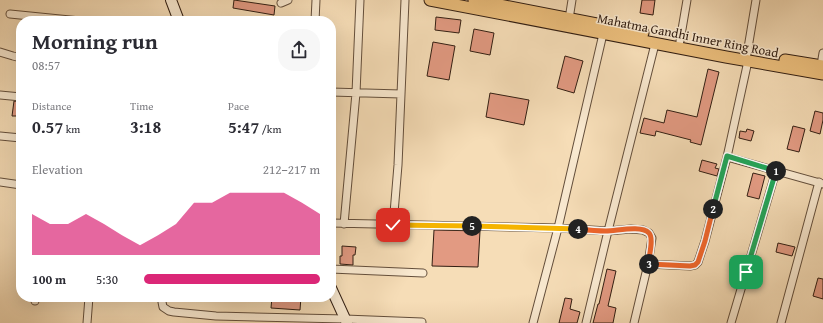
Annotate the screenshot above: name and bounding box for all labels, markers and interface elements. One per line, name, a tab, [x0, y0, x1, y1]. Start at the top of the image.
street label: Mahatma Gandhi Inner Ring Road	[596, 9, 780, 62]
text: Morning run	[32, 25, 158, 57]
button: share	[278, 29, 320, 71]
text: 08:57	[32, 56, 60, 75]
text: Distance	[32, 98, 71, 114]
text: Time	[130, 98, 153, 114]
text: Pace	[228, 98, 249, 114]
text: 0.57	[32, 114, 63, 139]
text: 3:18	[130, 114, 161, 139]
text: 5:47	[228, 114, 259, 139]
text: km	[63, 121, 80, 137]
text: /km	[259, 121, 281, 137]
text: Elevation	[32, 160, 83, 179]
text: 212–217 m	[263, 160, 320, 179]
pin: 1	[766, 161, 786, 181]
text: 1	[773, 163, 779, 179]
pin: 2	[703, 199, 723, 219]
text: 2	[710, 201, 716, 217]
pin	[376, 208, 410, 242]
icon: check	[382, 214, 404, 236]
pin: 5	[462, 216, 482, 236]
text: 5	[469, 218, 475, 234]
pin: 4	[568, 219, 588, 239]
text: 4	[575, 221, 581, 237]
pin: 3	[639, 254, 659, 274]
pin	[729, 255, 763, 289]
text: 3	[646, 256, 652, 272]
icon: arrive	[735, 261, 757, 283]
text: 100 m	[32, 270, 66, 289]
text: 5:30	[96, 270, 118, 289]

